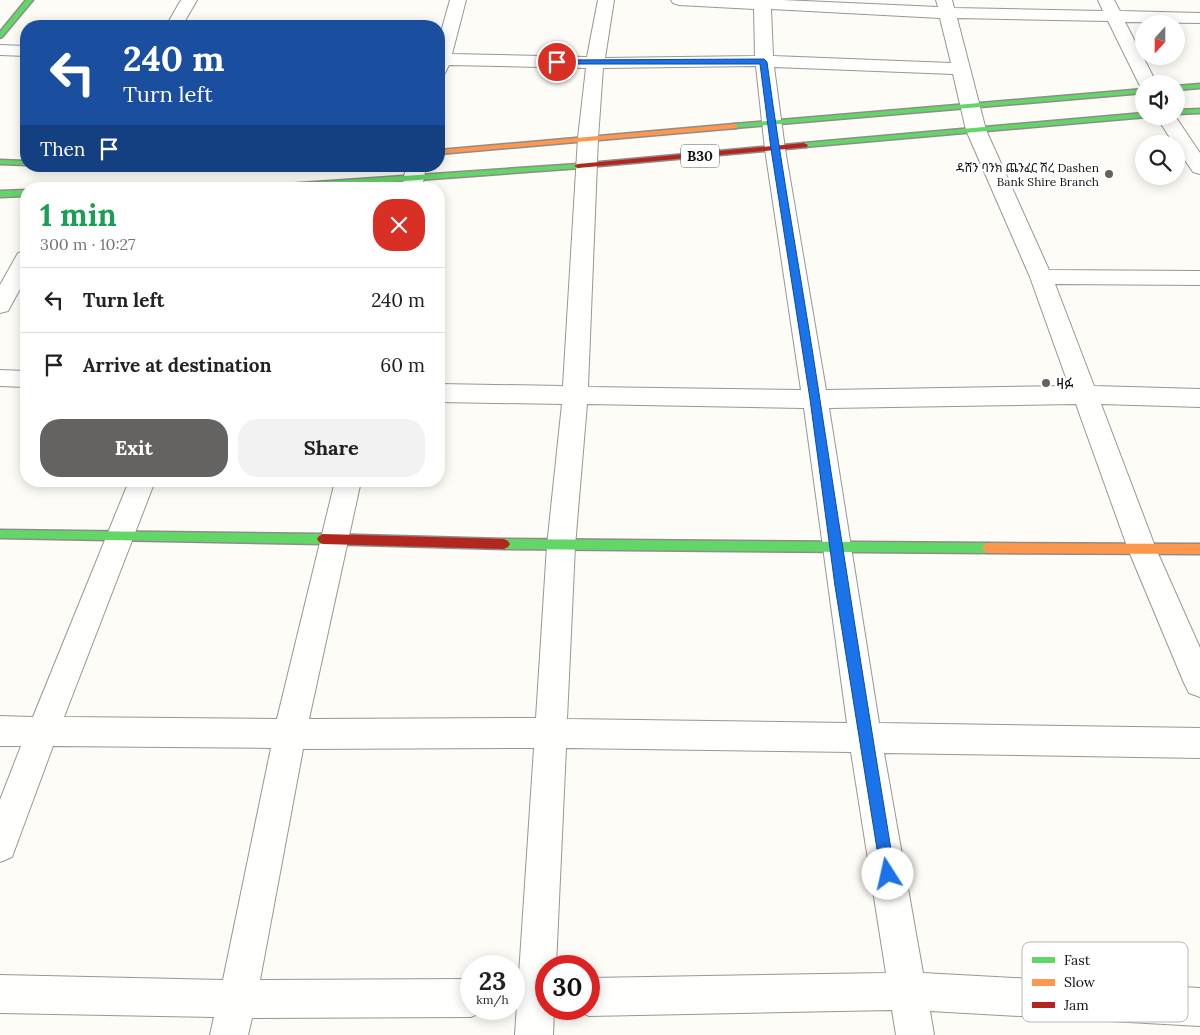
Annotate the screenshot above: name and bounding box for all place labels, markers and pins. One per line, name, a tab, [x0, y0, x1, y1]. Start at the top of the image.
pin	[536, 41, 578, 83]
place label: ዳሸን ባንክ ጨንፈር ሽረ Dashen Bank Shire Branch	[956, 160, 1099, 189]
marker: ዳሸን ባንክ ጨንፈር ሽረ Dashen Bank Shire Branch	[1103, 168, 1115, 180]
place label: ዛፉ	[1056, 374, 1073, 393]
marker: ዛፉ	[1040, 377, 1052, 389]

